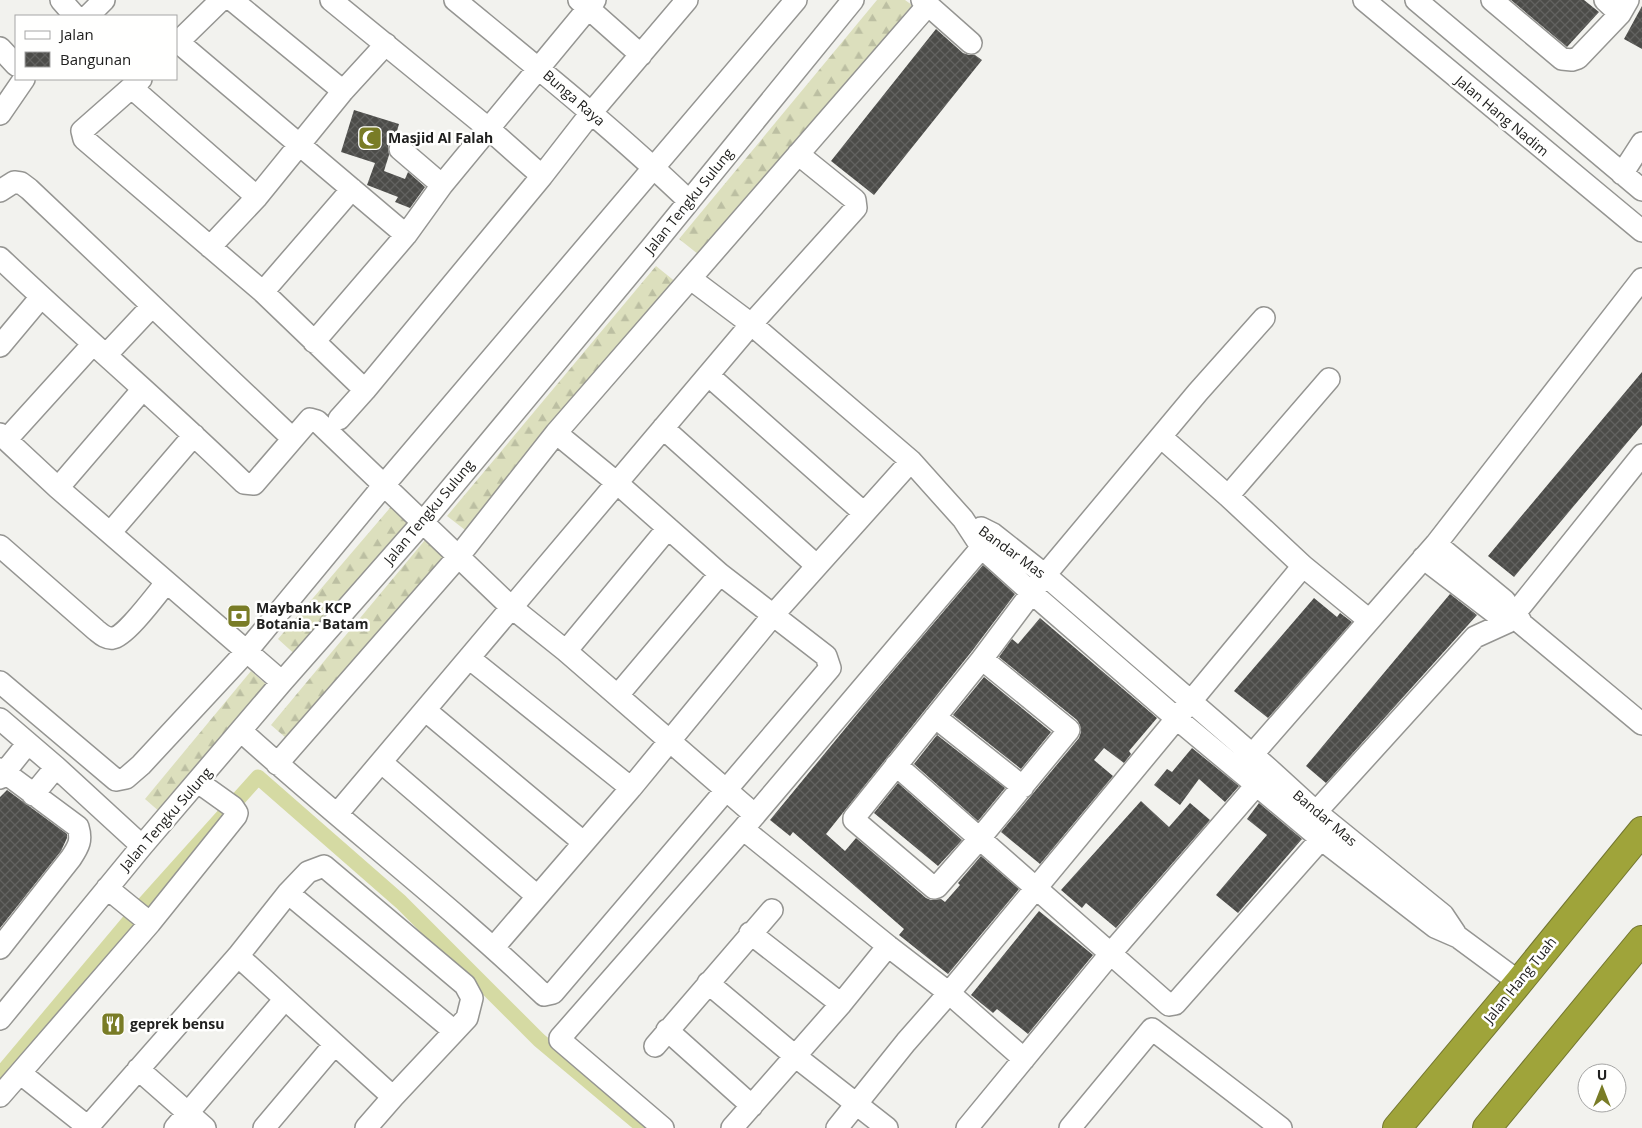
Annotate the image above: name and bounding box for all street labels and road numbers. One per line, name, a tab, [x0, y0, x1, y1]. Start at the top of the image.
street label: Bunga Raya	[539, 65, 609, 130]
street label: Jalan Hang Nadim	[1450, 70, 1553, 160]
street label: Jalan Tengku Sulung	[639, 144, 737, 259]
street label: Jalan Tengku Sulung	[378, 455, 478, 569]
street label: Bandar Mas	[975, 521, 1050, 582]
street label: Jalan Tengku Sulung	[114, 763, 216, 876]
street label: Bandar Mas	[1289, 785, 1362, 850]
street label: Jalan Hang Tuah	[1478, 933, 1560, 1028]

